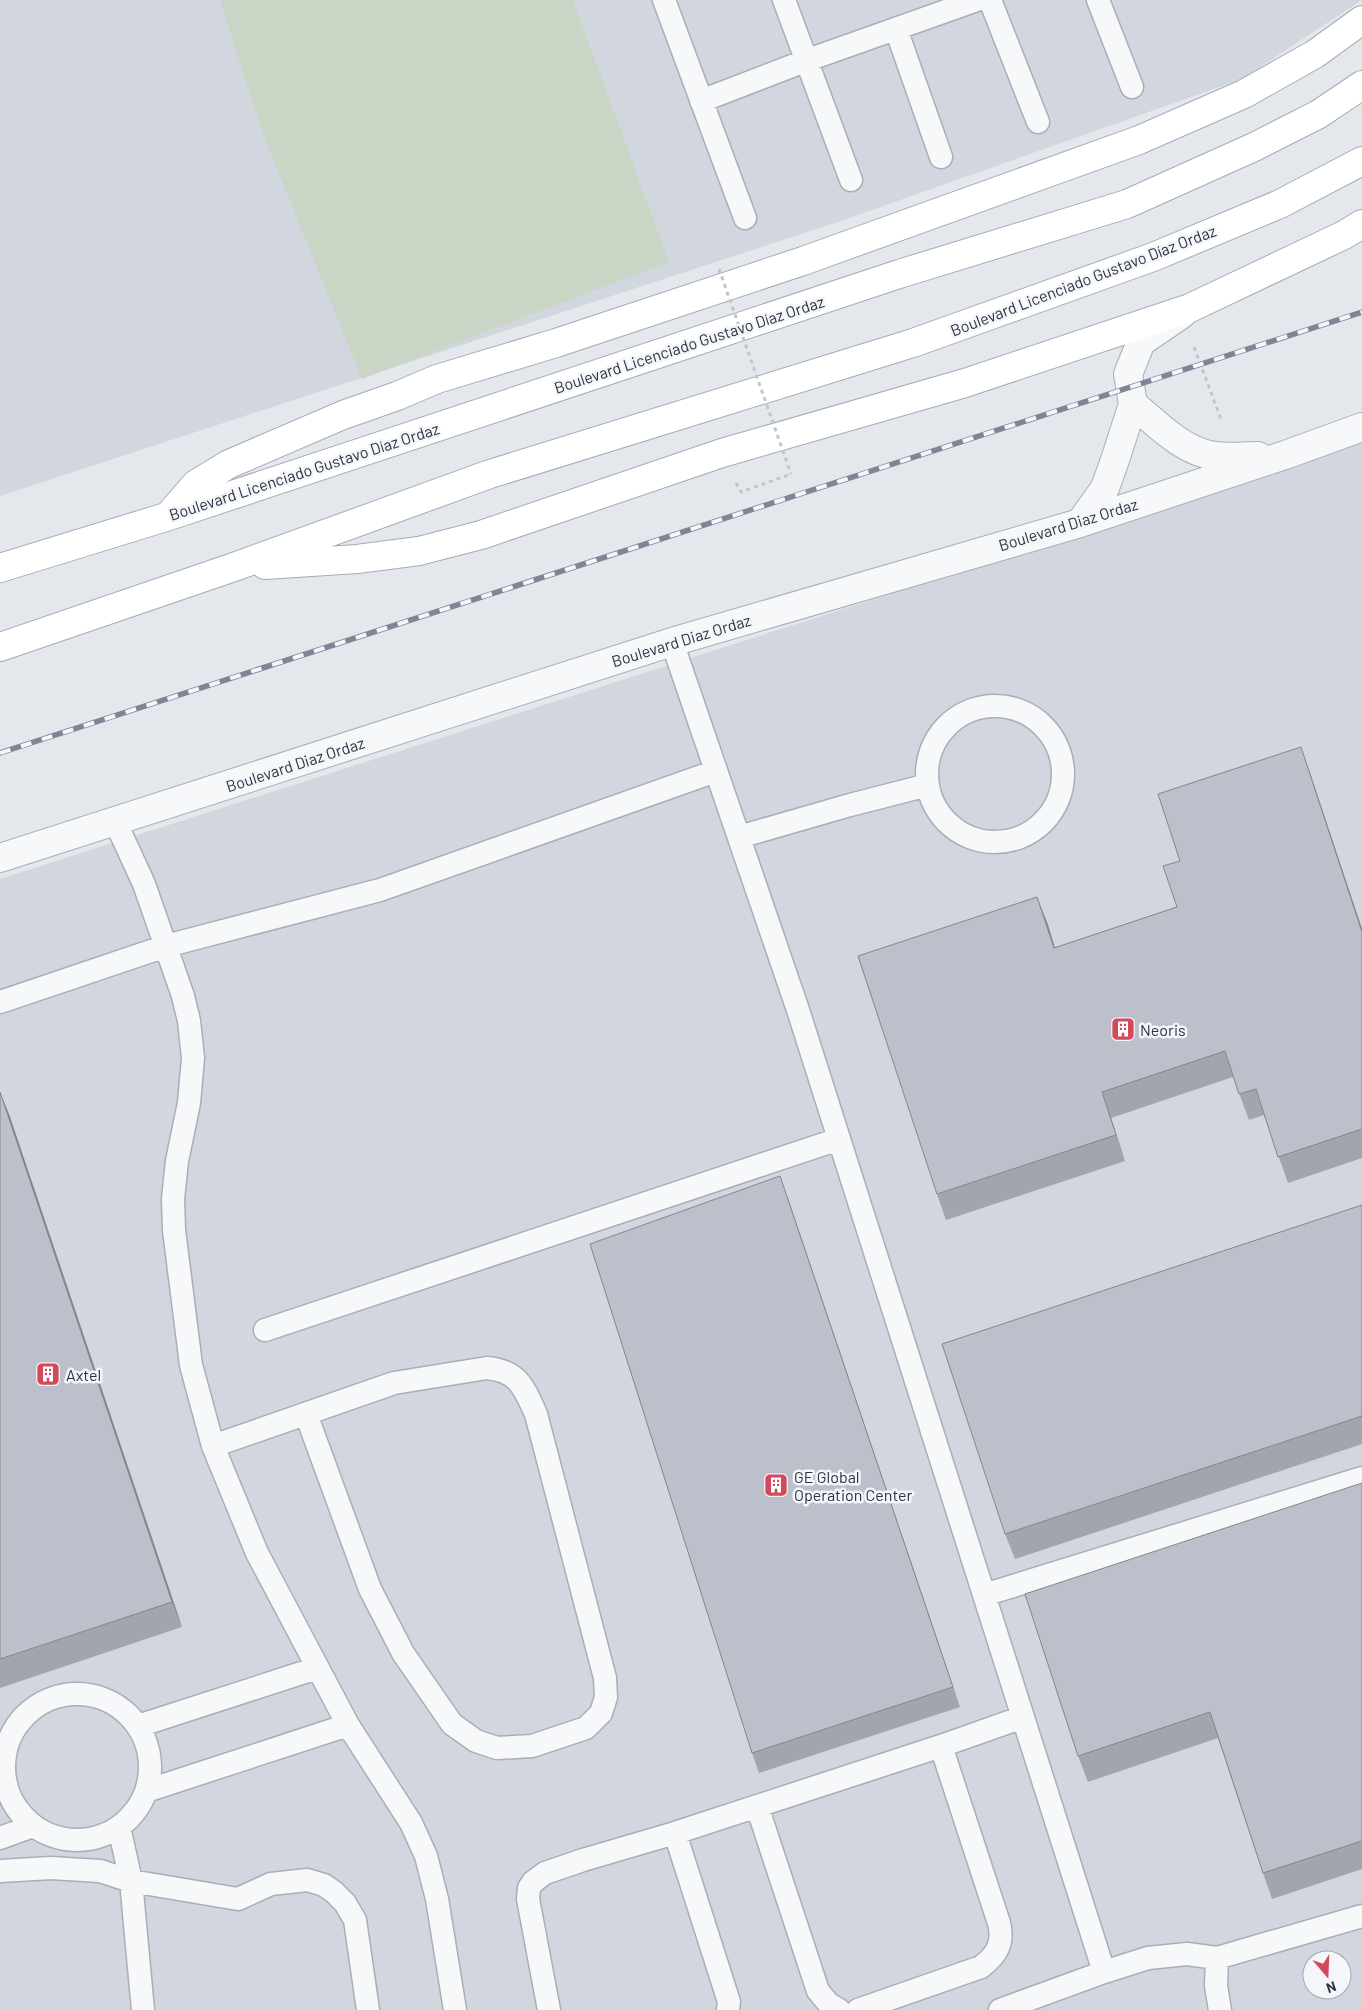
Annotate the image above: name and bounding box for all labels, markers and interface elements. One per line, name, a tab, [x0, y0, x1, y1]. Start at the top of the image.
street label: Boulevard Licenciado Gustavo Díaz Ordaz	[947, 220, 1219, 340]
street label: Boulevard Licenciado Gustavo Díaz Ordaz	[551, 291, 827, 397]
street label: Boulevard Licenciado Gustavo Díaz Ordaz	[166, 418, 442, 524]
street label: Boulevard Diaz Ordaz	[996, 494, 1140, 554]
street label: Boulevard Diaz Ordaz	[609, 610, 753, 670]
street label: Boulevard Diaz Ordaz	[223, 733, 367, 795]
building icon: Neoris	[1110, 1016, 1136, 1042]
place label: Neoris	[1140, 1020, 1186, 1039]
building icon: Axtel	[35, 1361, 61, 1387]
place label: Axtel	[66, 1365, 101, 1384]
place label: GE Global Operation Center	[794, 1467, 913, 1504]
building icon: GE Global Operation Center	[763, 1472, 789, 1498]
north arrow	[1302, 1950, 1352, 2000]
text: N	[1324, 1978, 1339, 1997]

